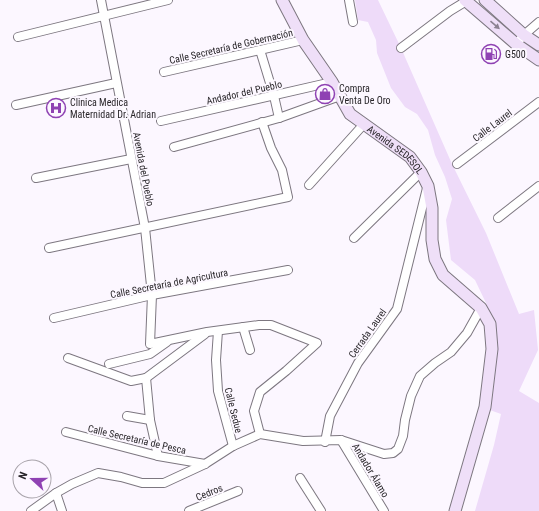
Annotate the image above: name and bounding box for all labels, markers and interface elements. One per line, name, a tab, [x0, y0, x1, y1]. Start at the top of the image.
one-way arrow	[489, 21, 500, 30]
street label: Calle Secretaría de Gobernación	[168, 27, 294, 66]
fuel station icon: G500	[480, 43, 502, 65]
place label: G500	[505, 49, 526, 60]
street label: Andador del Pueblo	[205, 78, 283, 107]
shop icon: Compra Venta De Oro	[314, 83, 336, 105]
place label: Compra Venta De Oro	[339, 83, 391, 106]
hospital icon: Clinica Medica Maternidad Dr. Adrian	[45, 97, 67, 119]
place label: Clinica Medica Maternidad Dr. Adrian	[70, 97, 156, 120]
street label: Calle Laurel	[470, 107, 514, 144]
street label: Avenida SEDESOL	[365, 123, 426, 176]
street label: Avenida del Pueblo	[131, 131, 156, 207]
street label: Calle Secretaría de Agricultura	[109, 267, 229, 300]
street label: Cerrada Laurel	[346, 307, 388, 360]
street label: Calle Sedue	[223, 386, 245, 434]
street label: Calle Secretaría de Pesca	[87, 423, 187, 456]
street label: Andador Álamo	[350, 441, 392, 499]
north arrow	[12, 459, 52, 499]
text: N	[16, 470, 30, 481]
street label: Cedros	[194, 482, 225, 503]

